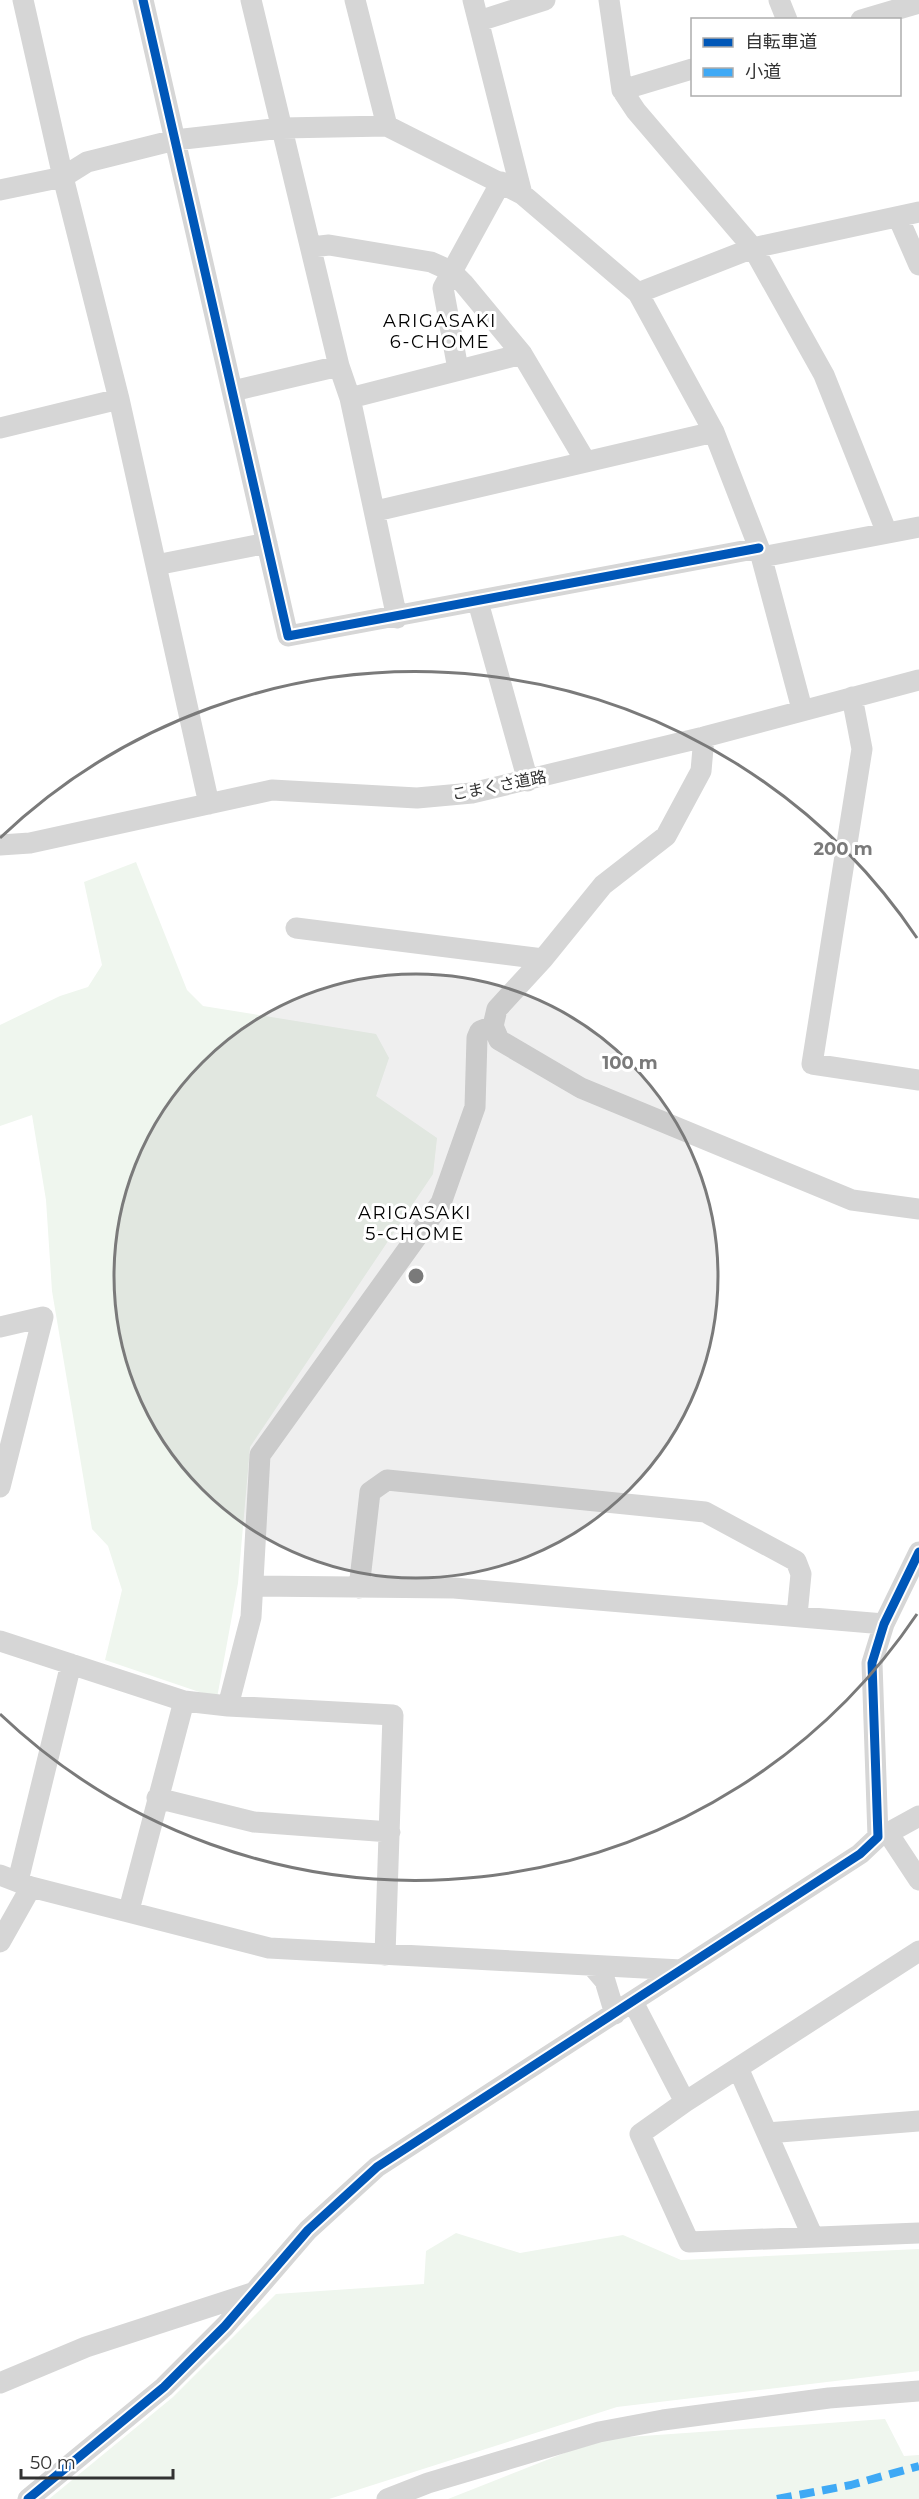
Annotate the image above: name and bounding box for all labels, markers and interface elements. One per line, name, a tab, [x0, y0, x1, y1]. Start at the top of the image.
legend	[691, 18, 901, 96]
text: 自転車道	[745, 31, 817, 53]
text: 小道	[745, 61, 781, 83]
district label: ARIGASAKI 6-CHOME	[383, 310, 497, 353]
street label: こまくさ道路	[450, 767, 548, 804]
text: 200 m	[813, 838, 873, 860]
text: 100 m	[602, 1052, 658, 1074]
district label: ARIGASAKI 5-CHOME	[358, 1202, 472, 1245]
centre of rings	[406, 1266, 426, 1286]
scale bar	[21, 2442, 172, 2480]
text: 50 m	[30, 2452, 76, 2474]

